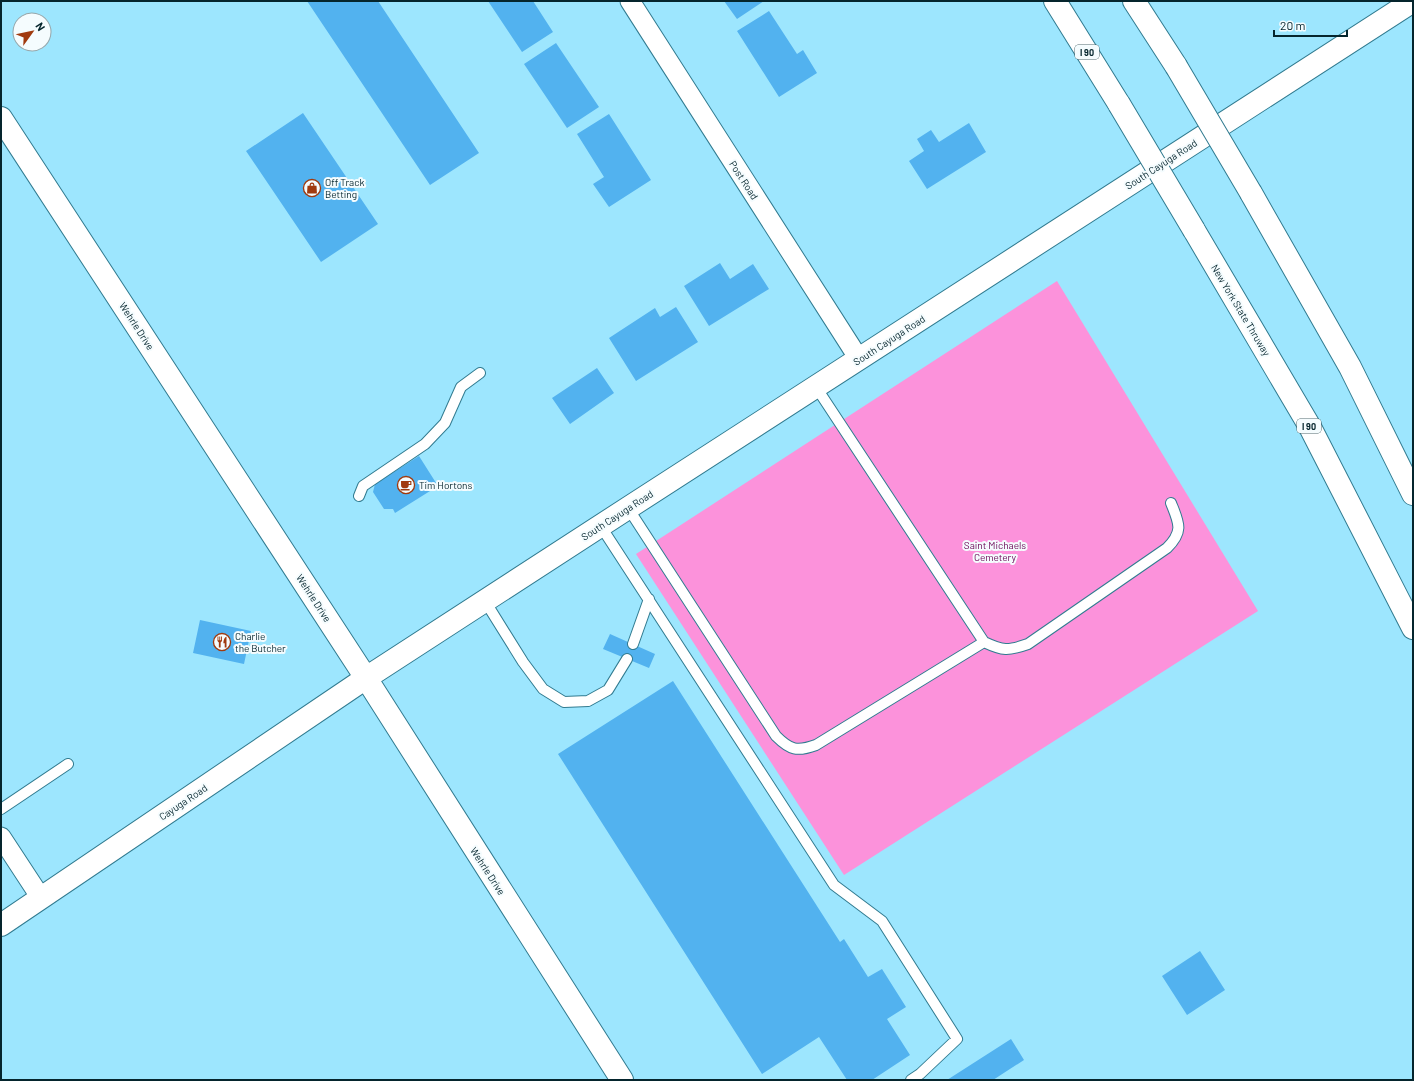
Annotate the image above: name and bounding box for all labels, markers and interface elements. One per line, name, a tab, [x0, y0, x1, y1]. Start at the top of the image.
north arrow	[12, 12, 52, 52]
scale bar	[1274, 12, 1347, 38]
text: 20 m	[1280, 18, 1306, 32]
text: N	[33, 20, 48, 33]
road number: I 90	[1075, 45, 1099, 59]
street label: South Cayuga Road	[1123, 136, 1199, 192]
street label: Post Road	[727, 158, 761, 202]
place label: Off Track Betting	[325, 176, 364, 200]
shop icon: Off Track Betting	[302, 178, 322, 198]
street label: New York State Thruway	[1209, 262, 1273, 358]
street label: Wehrle Drive	[117, 300, 157, 352]
street label: South Cayuga Road	[851, 312, 927, 368]
road number: I 90	[1297, 419, 1321, 433]
cafe icon: Tim Hortons	[396, 475, 416, 495]
place label: Tim Hortons	[419, 479, 472, 491]
street label: South Cayuga Road	[579, 487, 655, 543]
park label: Saint Michaels Cemetery	[964, 539, 1026, 563]
street label: Wehrle Drive	[294, 572, 334, 624]
place label: Charlie the Butcher	[235, 630, 286, 654]
restaurant icon: Charlie the Butcher	[212, 632, 232, 652]
street label: Cayuga Road	[157, 781, 209, 823]
street label: Wehrle Drive	[468, 845, 508, 897]

